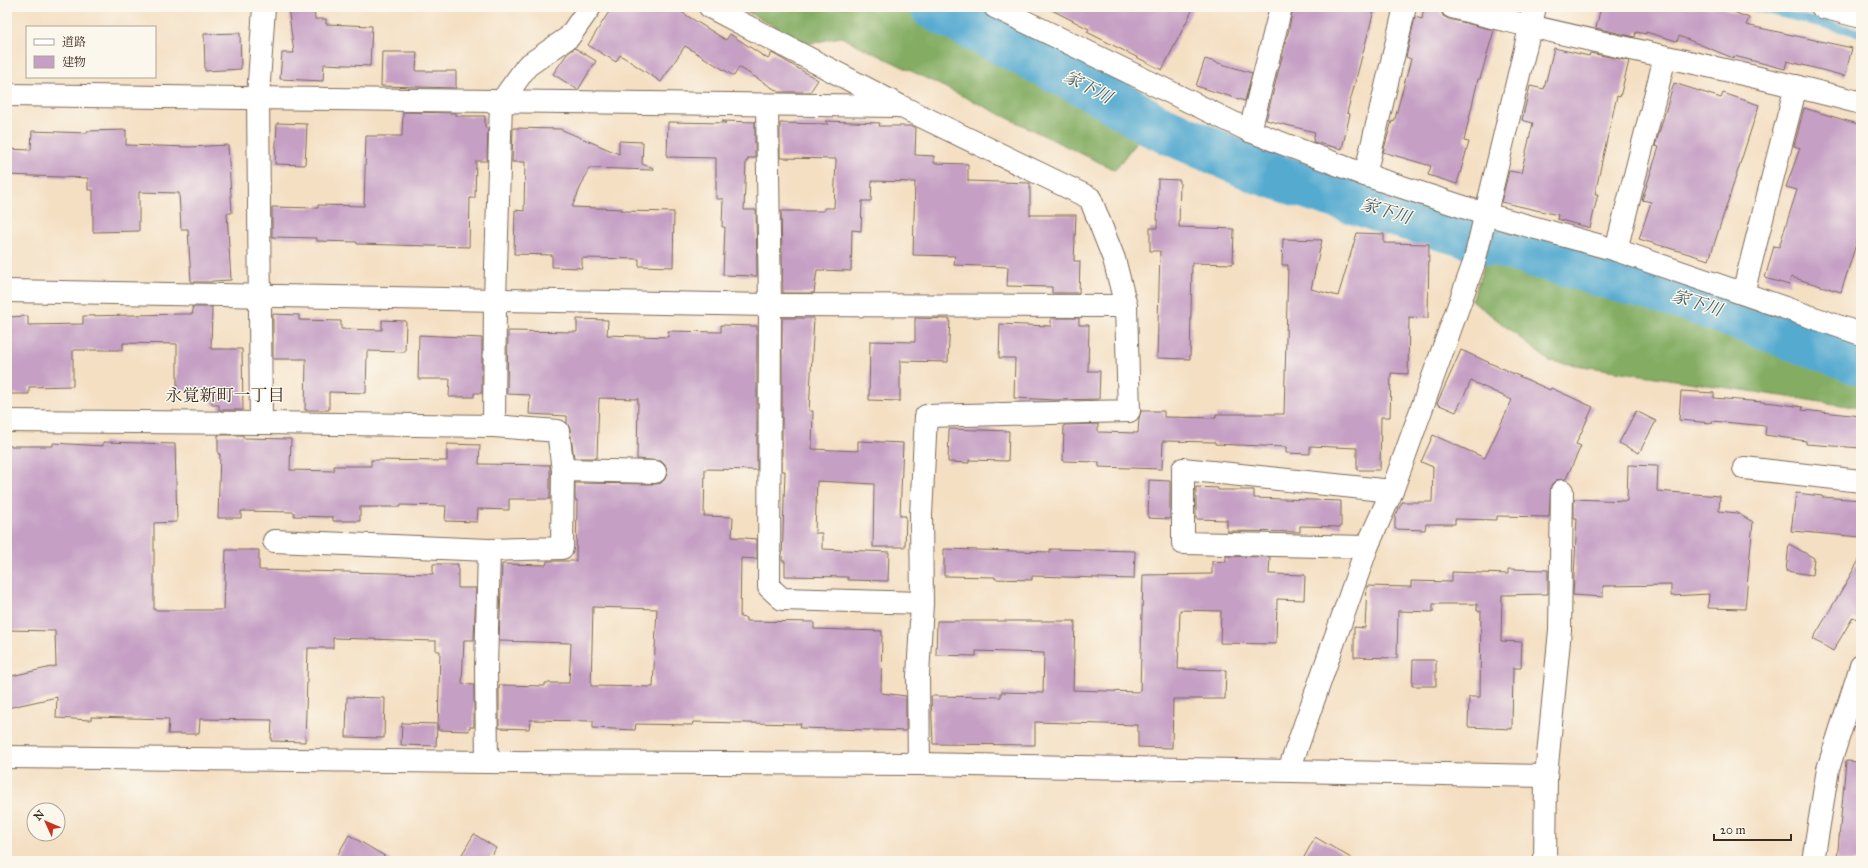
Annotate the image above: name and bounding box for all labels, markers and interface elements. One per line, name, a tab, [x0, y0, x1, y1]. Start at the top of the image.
legend	[26, 26, 156, 78]
text: 道路	[62, 35, 86, 49]
text: 建物	[62, 55, 86, 69]
water label: 家下川	[1061, 66, 1117, 109]
water label: 家下川	[1359, 194, 1415, 229]
water label: 家下川	[1670, 285, 1726, 321]
district label: 永覚新町一丁目	[166, 385, 285, 406]
north arrow	[26, 802, 66, 842]
text: N	[31, 807, 48, 823]
scale bar	[1714, 816, 1791, 842]
text: 20 m	[1720, 823, 1746, 837]

